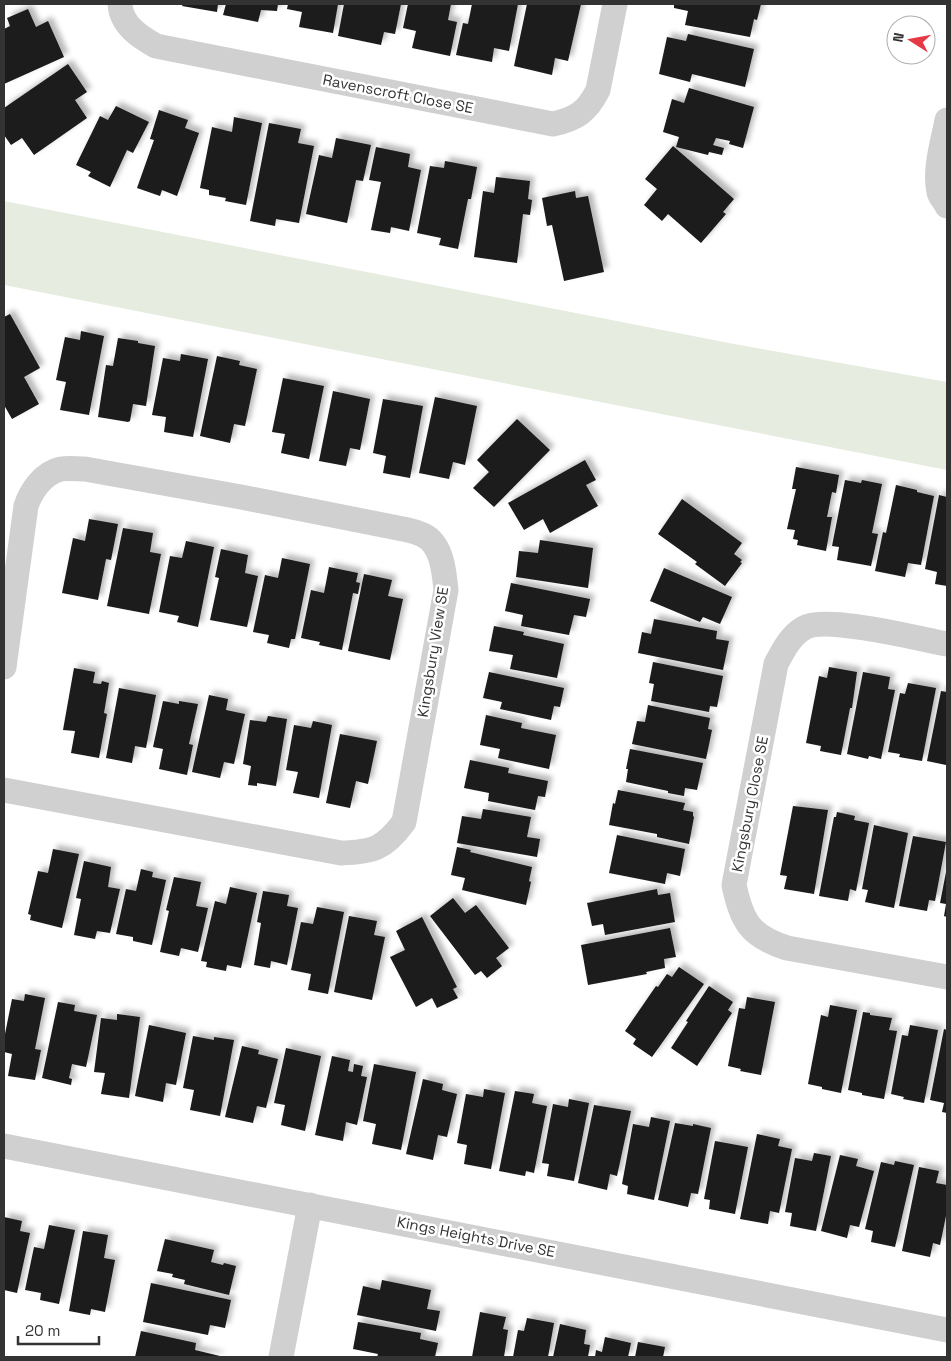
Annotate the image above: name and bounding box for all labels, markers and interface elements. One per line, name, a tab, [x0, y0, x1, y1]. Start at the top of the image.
north arrow	[886, 15, 936, 65]
text: N	[889, 31, 908, 44]
street label: Ravenscroft Close SE	[321, 70, 475, 117]
street label: Kingsbury View SE	[413, 585, 452, 719]
street label: Kingsbury Close SE	[727, 734, 772, 873]
street label: Kings Heights Drive SE	[396, 1212, 557, 1261]
scale bar	[18, 1314, 99, 1346]
text: 20 m	[25, 1321, 60, 1340]

